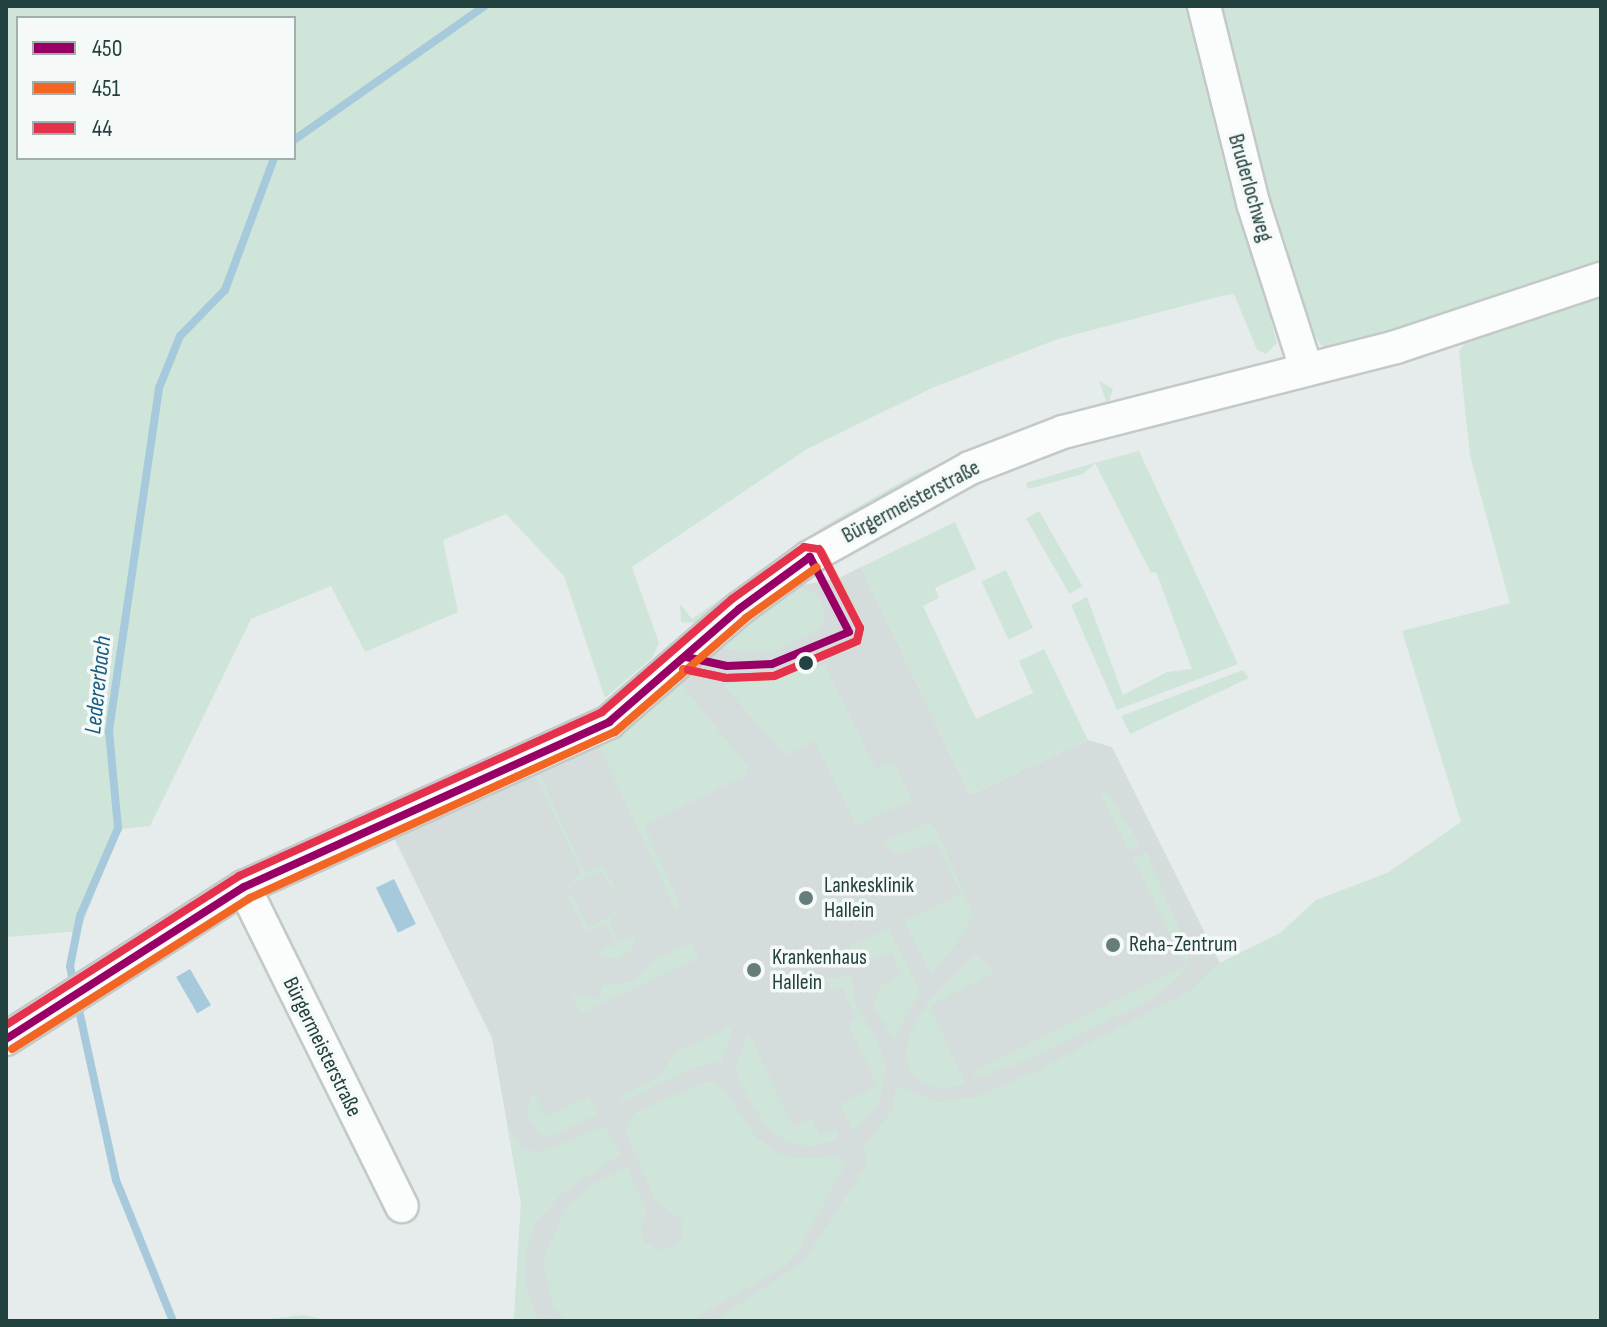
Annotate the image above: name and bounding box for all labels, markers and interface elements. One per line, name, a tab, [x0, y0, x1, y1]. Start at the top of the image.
legend	[16, 16, 296, 160]
text: 450	[92, 34, 122, 63]
text: 451	[92, 74, 120, 103]
text: 44	[92, 114, 112, 143]
street label: Bruderlochweg	[1222, 131, 1278, 245]
street label: Bürgermeisterstraße	[838, 455, 984, 549]
water label: Ledererbach	[79, 635, 117, 735]
unlabelled marker	[798, 655, 814, 671]
place label: Lankesklinik Hallein	[824, 872, 914, 924]
marker: Lankesklinik Hallein	[795, 887, 817, 909]
place label: Reha-Zentrum	[1129, 932, 1237, 958]
marker: Reha-Zentrum	[1104, 936, 1122, 954]
place label: Krankenhaus Hallein	[772, 944, 867, 996]
marker: Krankenhaus Hallein	[743, 959, 765, 981]
street label: Bürgermeisterstraße	[277, 973, 367, 1121]

